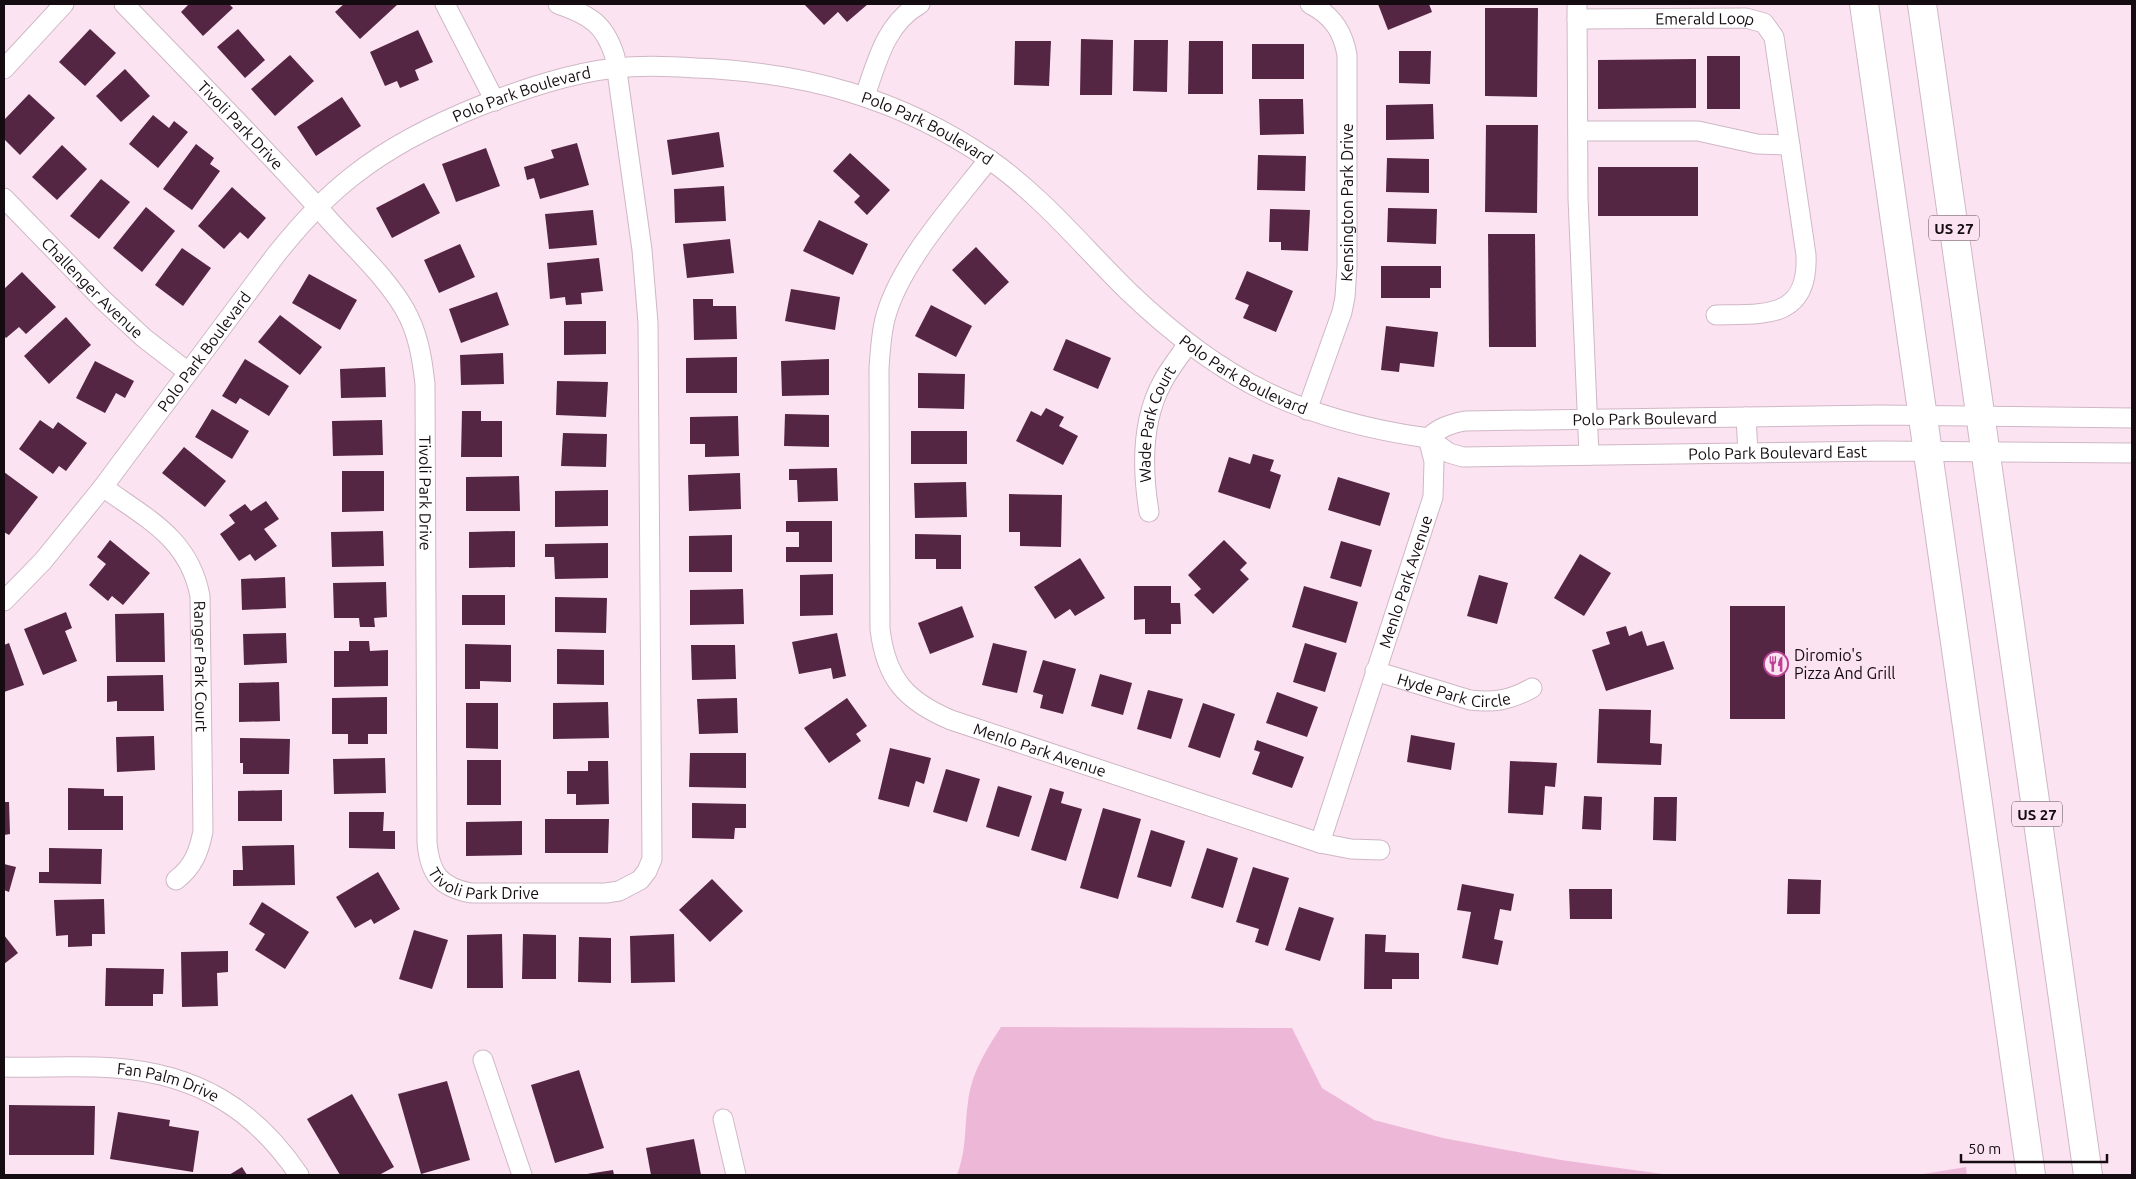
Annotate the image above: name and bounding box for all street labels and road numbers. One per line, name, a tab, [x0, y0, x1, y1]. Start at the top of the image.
street label: Emerald Loop	[1655, 9, 1757, 29]
street label: Polo Park Boulevard	[450, 63, 592, 125]
street label: Tivoli Park Drive	[194, 77, 287, 173]
street label: Polo Park Boulevard	[859, 88, 996, 168]
street label: Kensington Park Drive	[1337, 123, 1356, 282]
road number: US 27	[1929, 216, 1979, 240]
street label: Challenger Avenue	[38, 234, 147, 342]
street label: Polo Park Boulevard	[153, 288, 254, 415]
street label: Polo Park Boulevard	[1176, 331, 1310, 418]
street label: Wade Park Court	[1135, 362, 1179, 483]
street label: Polo Park Boulevard	[1572, 408, 1717, 428]
street label: Tivoli Park Drive	[416, 435, 435, 551]
street label: Polo Park Boulevard East	[1688, 442, 1868, 463]
street label: Menlo Park Avenue	[1375, 513, 1435, 650]
street label: Ranger Park Court	[191, 601, 211, 733]
street label: Hyde Park Circle	[1395, 669, 1513, 710]
street label: Menlo Park Avenue	[971, 719, 1109, 780]
road number: US 27	[2012, 802, 2062, 826]
street label: Tivoli Park Drive	[425, 864, 539, 903]
street label: Fan Palm Drive	[116, 1059, 222, 1105]

